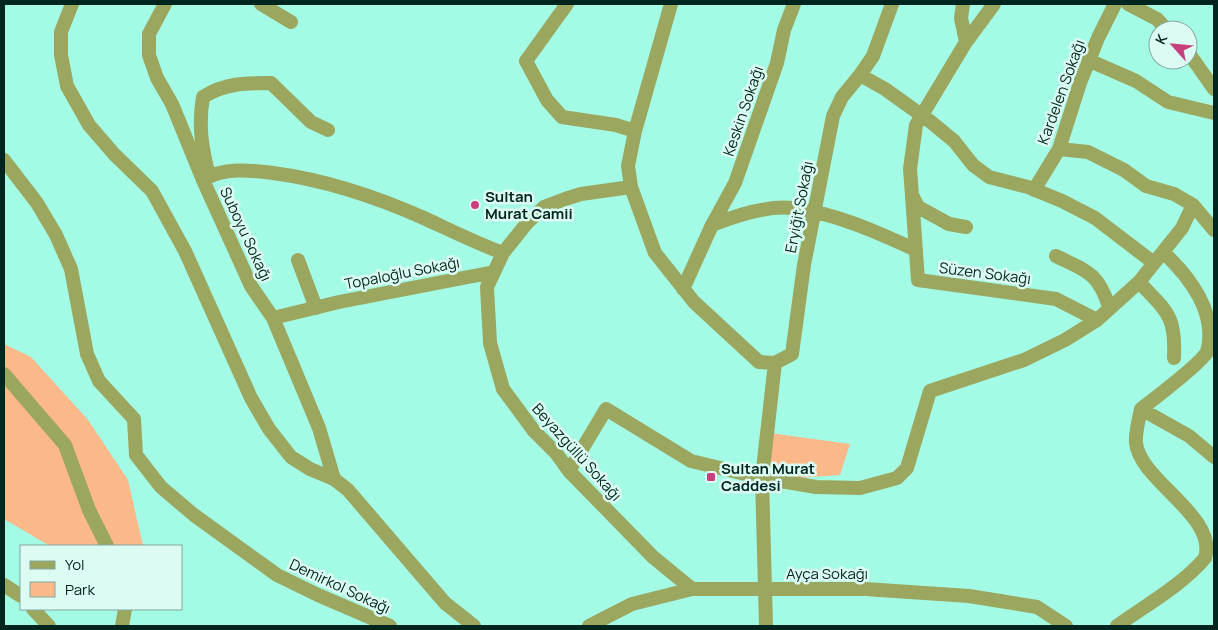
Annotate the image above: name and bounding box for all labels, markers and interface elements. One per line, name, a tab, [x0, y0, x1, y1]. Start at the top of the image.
north arrow	[1148, 20, 1198, 70]
text: K	[1150, 30, 1172, 47]
street label: Kardelen Sokağı	[1032, 37, 1090, 147]
street label: Keskin Sokağı	[718, 63, 768, 159]
street label: Eryiğit Sokağı	[780, 159, 818, 255]
street label: Suboyu Sokağı	[215, 183, 277, 285]
place label: Sultan Murat Camii	[485, 186, 573, 224]
marker: Sultan Murat Camii	[469, 199, 481, 211]
street label: Topaloğlu Sokağı	[343, 252, 461, 294]
street label: Süzen Sokağı	[938, 257, 1032, 289]
street label: Beyazgüllü Sokağı	[527, 399, 627, 505]
place label: Sultan Murat Caddesi	[721, 458, 815, 496]
marker: Sultan Murat Caddesi	[705, 471, 717, 483]
legend	[20, 545, 182, 610]
street label: Demirkol Sokağı	[286, 553, 394, 619]
text: Yol	[65, 554, 85, 575]
street label: Ayça Sokağı	[786, 563, 868, 584]
text: Park	[65, 579, 95, 600]

